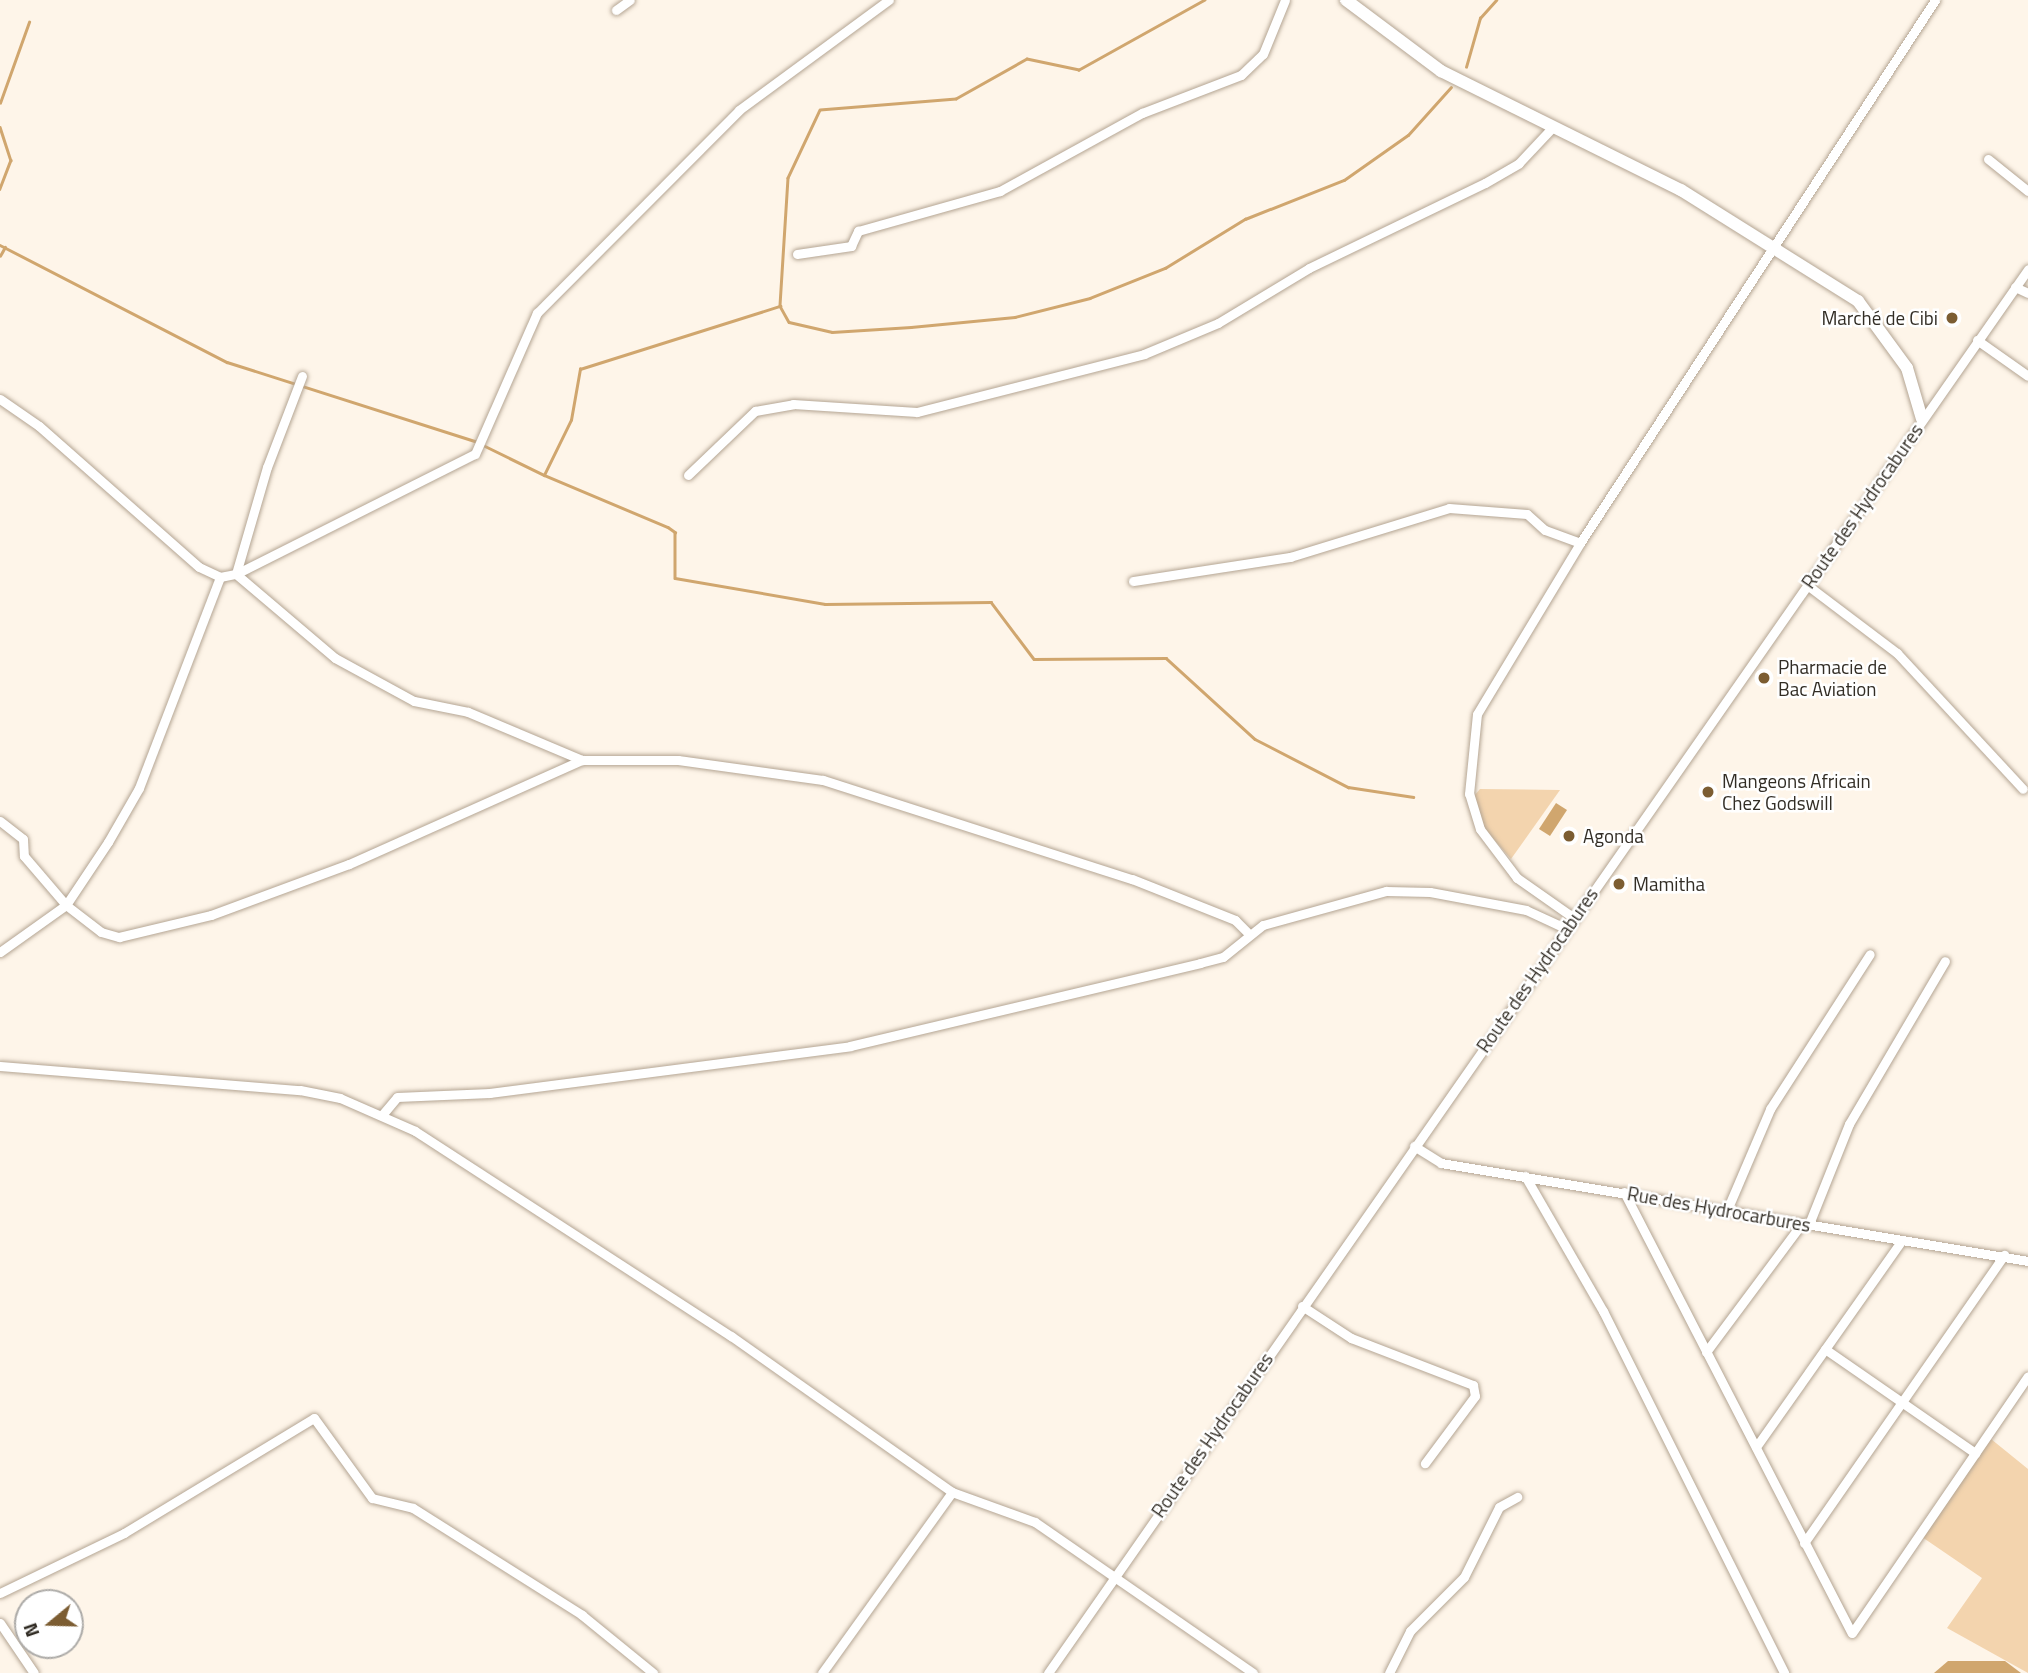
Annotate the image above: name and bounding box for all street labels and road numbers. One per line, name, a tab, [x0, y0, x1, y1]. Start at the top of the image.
street label: Route des Hydrocabures	[1797, 419, 1927, 593]
street label: Route des Hydrocabures	[1472, 883, 1602, 1057]
street label: Rue des Hydrocarbures	[1626, 1182, 1812, 1236]
street label: Route des Hydrocabures	[1147, 1348, 1277, 1522]

